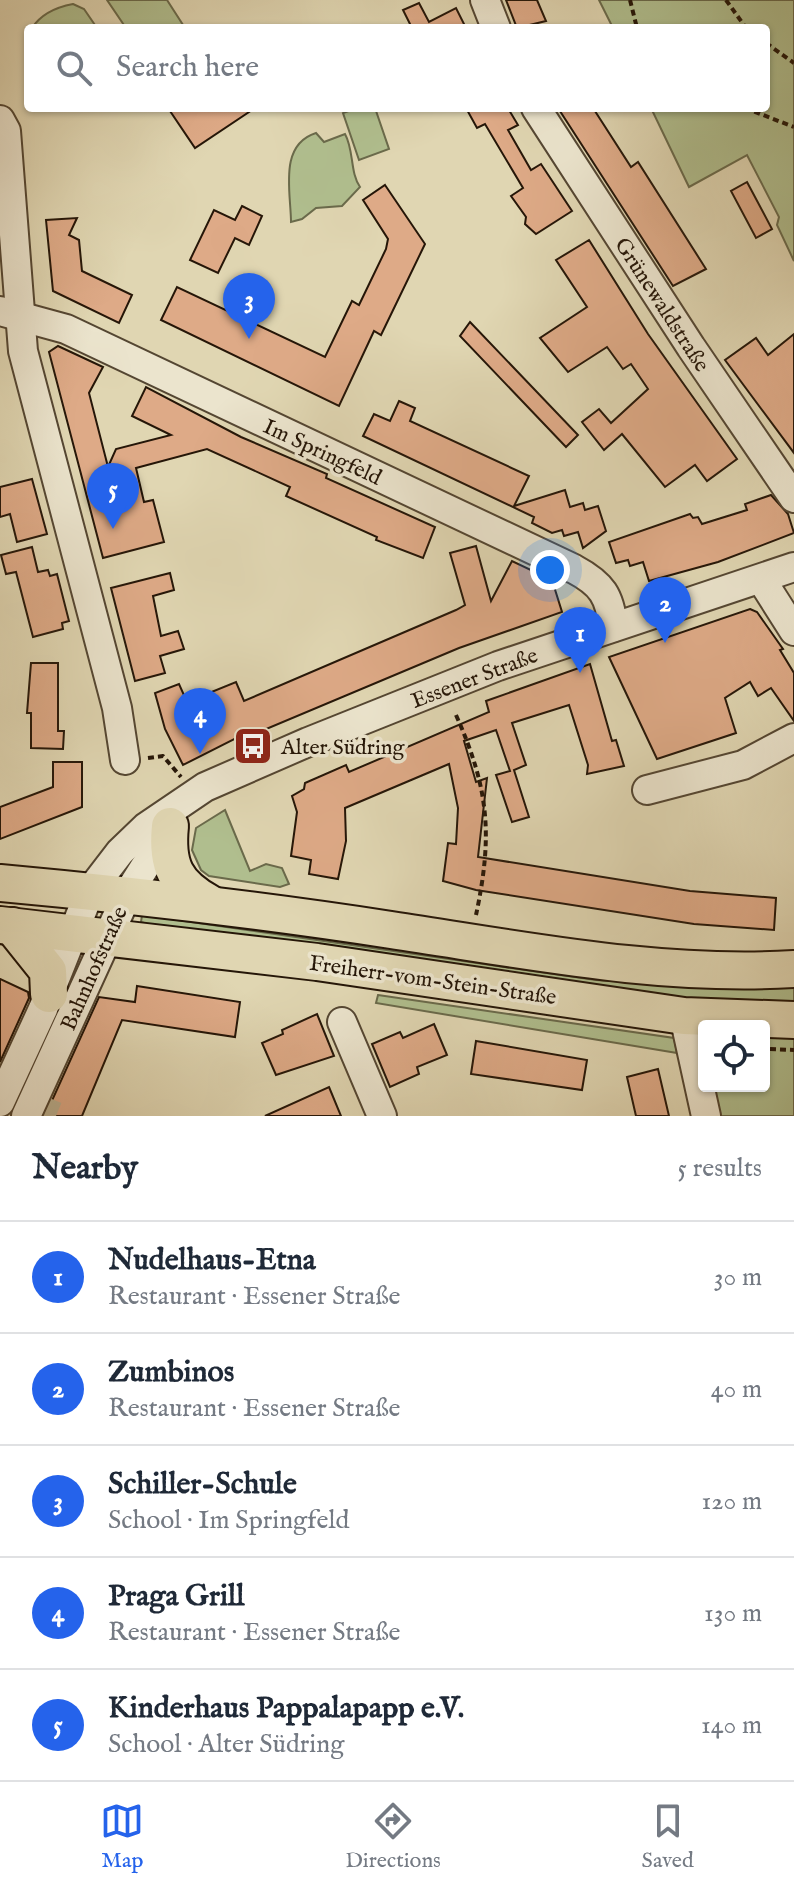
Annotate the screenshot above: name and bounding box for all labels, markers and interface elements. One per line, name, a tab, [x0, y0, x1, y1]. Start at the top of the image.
search box	[24, 24, 770, 112]
icon: search	[52, 46, 96, 90]
text: Search here	[116, 49, 259, 87]
street label: Grünewaldstraße	[607, 233, 715, 378]
pin: 3	[223, 273, 275, 339]
street label: Im Springfeld	[258, 413, 386, 493]
pin: 5	[87, 463, 139, 529]
your location	[530, 550, 570, 590]
pin: 2	[639, 577, 691, 643]
pin: 1	[554, 607, 606, 673]
street label: Essener Straße	[407, 642, 542, 716]
pin: 4	[174, 688, 226, 754]
bus stop icon: Alter Südring	[232, 725, 274, 767]
place label: Alter Südring	[280, 734, 406, 762]
street label: Bahnhofstraße	[55, 902, 135, 1035]
street label: Freiherr-vom-Stein-Straße	[307, 950, 558, 1012]
map controls	[698, 1020, 770, 1092]
button: locate	[698, 1020, 770, 1092]
text: Nearby	[32, 1147, 138, 1190]
text: 5 results	[678, 1152, 762, 1185]
text: Nudelhaus-Etna	[108, 1242, 316, 1280]
text: 1	[53, 1261, 63, 1294]
text: 30 m	[714, 1261, 762, 1294]
text: Restaurant · Essener Straße	[108, 1280, 401, 1313]
text: Zumbinos	[108, 1354, 234, 1392]
text: 2	[52, 1373, 64, 1406]
text: 40 m	[711, 1373, 762, 1406]
text: Restaurant · Essener Straße	[108, 1392, 401, 1425]
text: Schiller-Schule	[108, 1466, 297, 1504]
text: 3	[53, 1485, 63, 1518]
text: 120 m	[702, 1485, 762, 1518]
text: School · Im Springfeld	[108, 1504, 349, 1537]
text: Praga Grill	[108, 1578, 244, 1616]
text: 4	[52, 1597, 64, 1630]
text: 130 m	[704, 1597, 762, 1630]
text: Restaurant · Essener Straße	[108, 1616, 401, 1649]
text: Kinderhaus Pappalapapp e.V.	[108, 1690, 464, 1728]
text: 5	[53, 1709, 63, 1742]
text: 140 m	[701, 1709, 762, 1742]
text: School · Alter Südring	[108, 1728, 344, 1761]
tab: Map	[100, 1799, 144, 1875]
tab: Directions	[345, 1799, 441, 1875]
tab: Saved	[642, 1799, 694, 1875]

